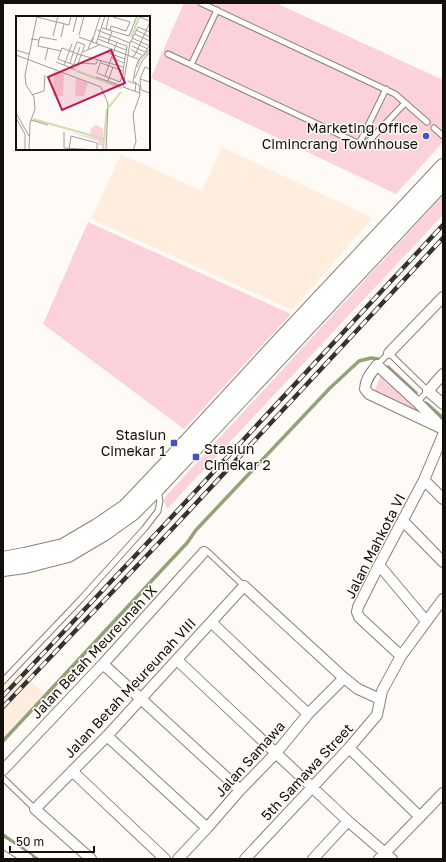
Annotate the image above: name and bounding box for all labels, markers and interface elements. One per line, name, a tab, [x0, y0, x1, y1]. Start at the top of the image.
inset map	[16, 16, 150, 150]
place label: Marketing Office Cimincrang Townhouse	[262, 119, 418, 152]
marker: Marketing Office Cimincrang Townhouse	[421, 131, 431, 141]
place label: Stasiun Cimekar 1	[101, 426, 166, 459]
marker: Stasiun Cimekar 1	[169, 438, 179, 448]
place label: Stasiun Cimekar 2	[204, 440, 271, 473]
marker: Stasiun Cimekar 2	[191, 452, 201, 462]
street label: Jalan Mahkota VI	[341, 490, 408, 601]
street label: Jalan Betah Meureunah IX	[27, 581, 160, 722]
street label: Jalan Betah Meureunah VIII	[60, 614, 199, 761]
street label: Jalan Samawa	[211, 717, 288, 800]
street label: 5th Samawa Street	[257, 720, 356, 824]
scale bar	[10, 828, 94, 854]
text: 50 m	[16, 834, 44, 849]

